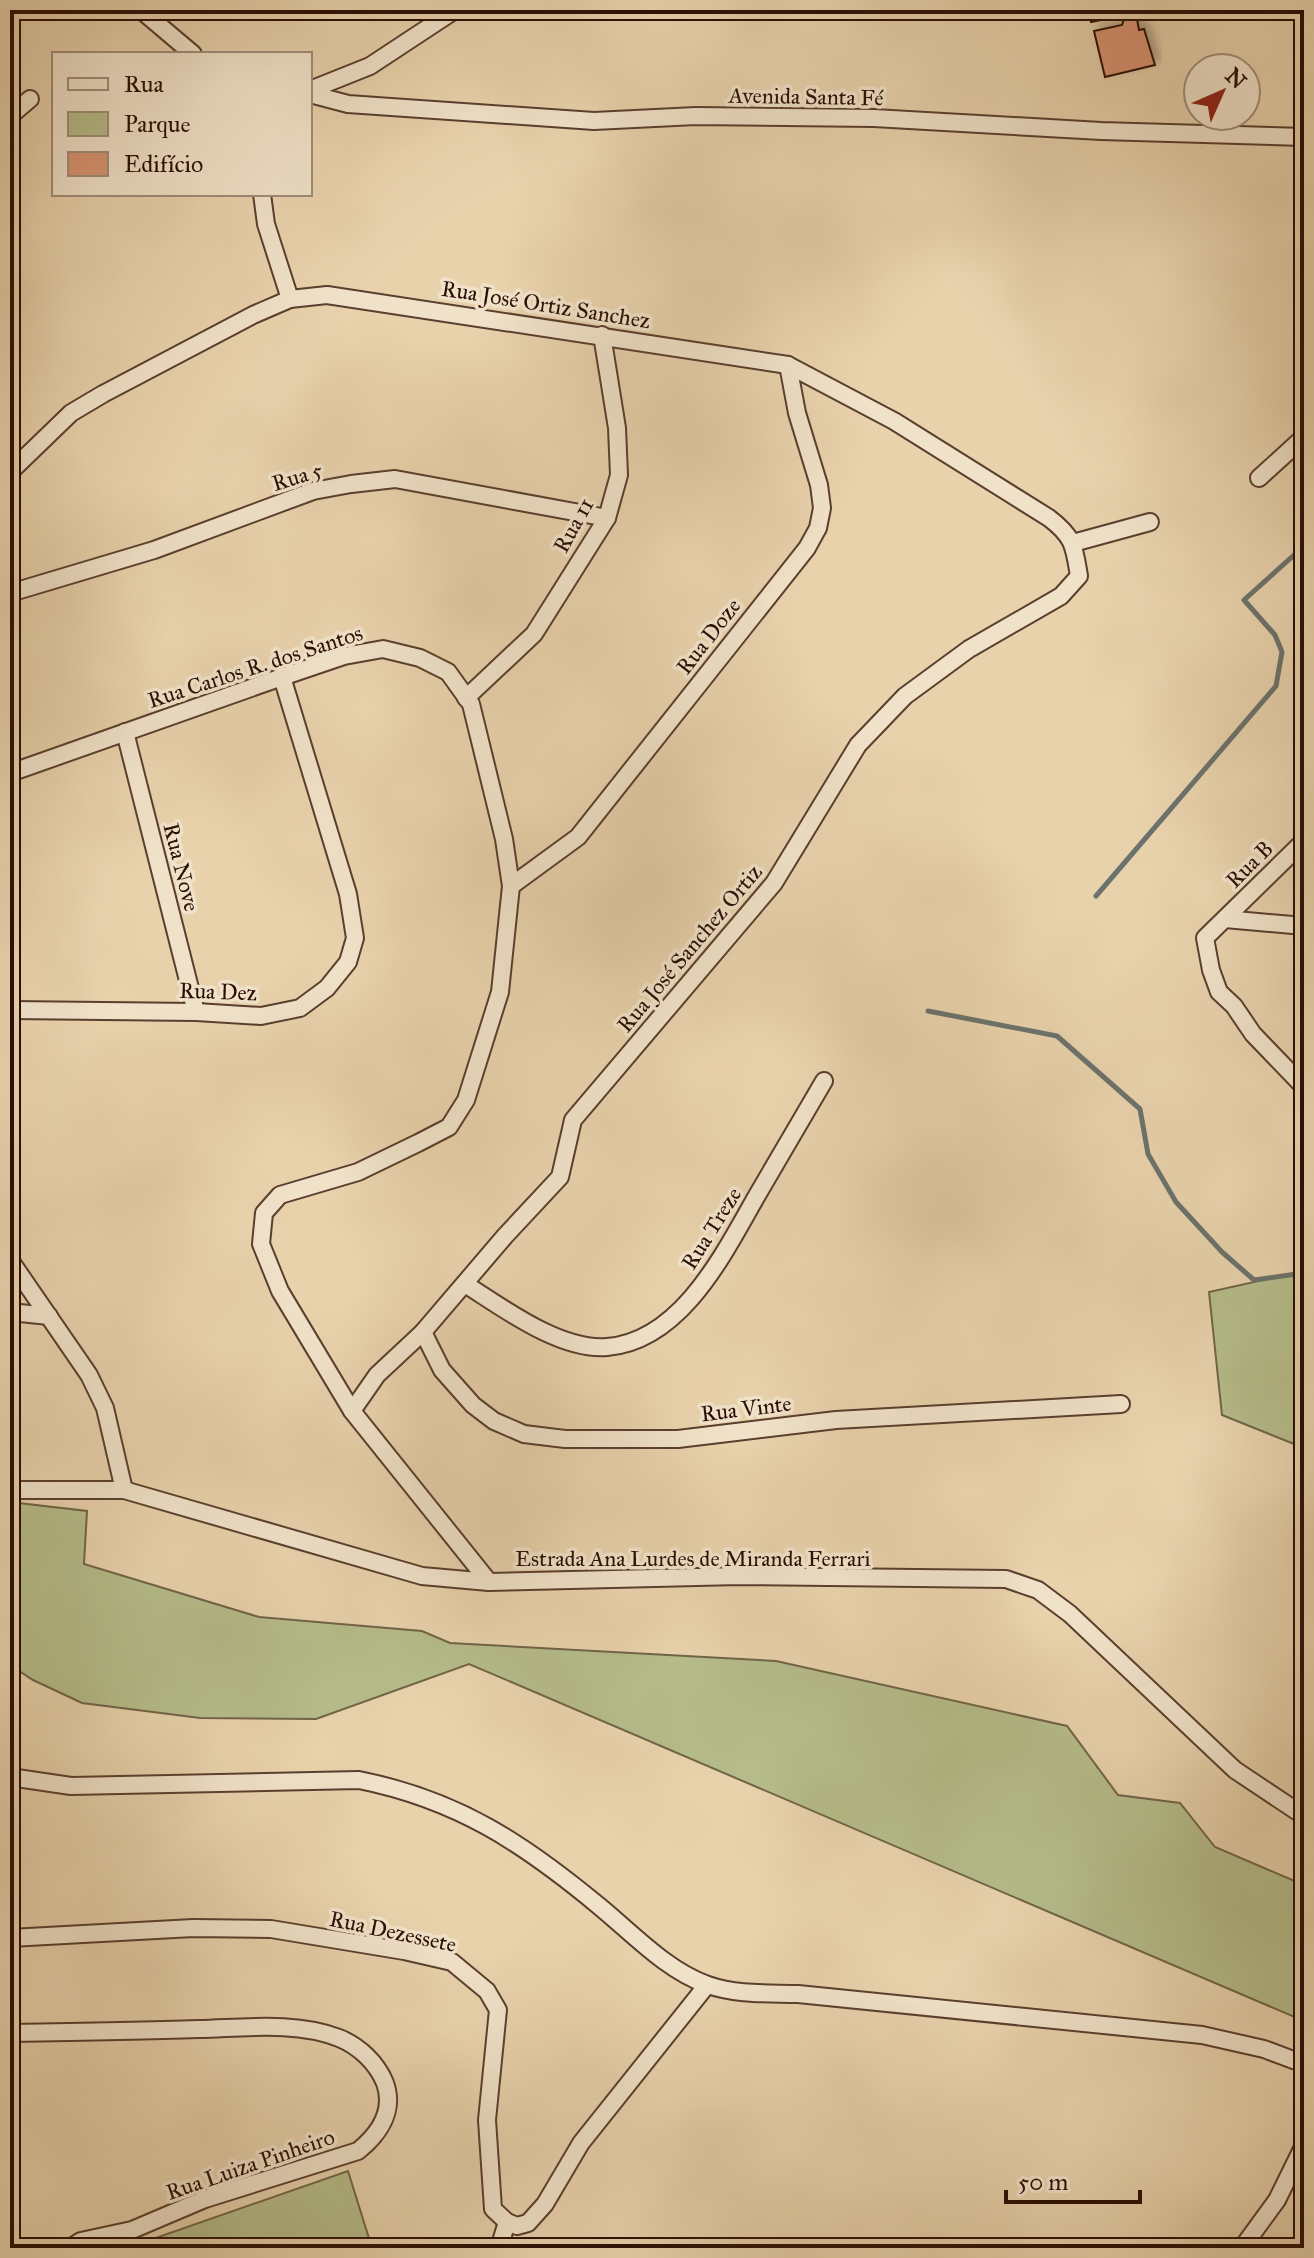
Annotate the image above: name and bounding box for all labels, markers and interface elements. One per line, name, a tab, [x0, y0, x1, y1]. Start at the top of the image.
legend	[52, 52, 312, 196]
north arrow	[1182, 52, 1262, 132]
text: N	[1220, 62, 1252, 95]
text: Rua	[124, 69, 164, 99]
street label: Avenida Santa Fé	[727, 82, 885, 111]
text: Parque	[124, 109, 191, 139]
text: Edifício	[124, 149, 203, 179]
street label: Rua José Ortiz Sanchez	[440, 275, 652, 334]
street label: Rua 5	[269, 456, 326, 497]
street label: Rua 11	[547, 493, 599, 557]
street label: Rua Doze	[670, 593, 746, 680]
street label: Rua Carlos R. dos Santos	[144, 619, 366, 714]
street label: Rua Nove	[158, 820, 205, 914]
street label: Rua B	[1220, 835, 1279, 894]
street label: Rua José Sanchez Ortiz	[611, 859, 768, 1038]
street label: Rua Dez	[179, 977, 257, 1006]
street label: Rua Treze	[676, 1182, 747, 1275]
street label: Rua Vinte	[699, 1390, 793, 1427]
street label: Estrada Ana Lurdes de Miranda Ferrari	[515, 1545, 871, 1572]
street label: Rua Dezessete	[327, 1905, 459, 1958]
street label: Rua Luiza Pinheiro	[162, 2123, 338, 2206]
scale bar	[1006, 2154, 1140, 2204]
text: 50 m	[1018, 2167, 1068, 2197]

